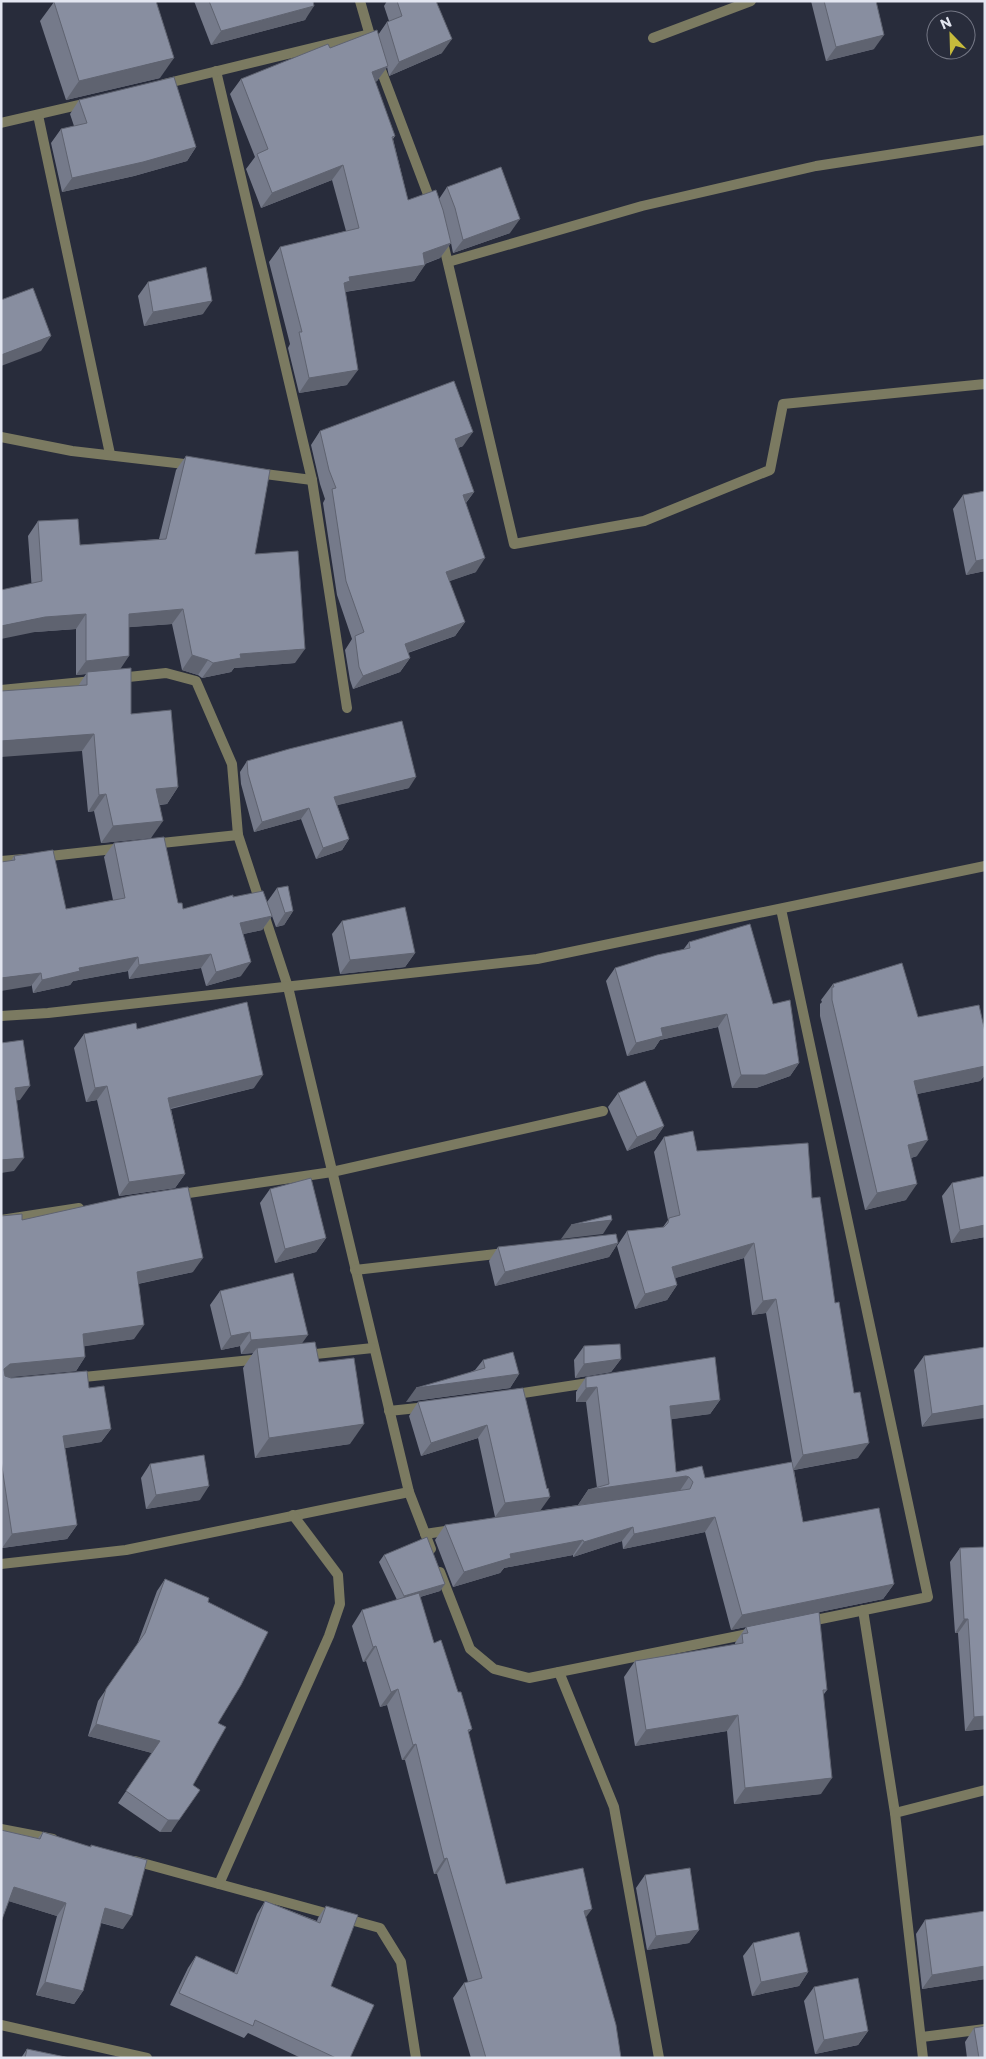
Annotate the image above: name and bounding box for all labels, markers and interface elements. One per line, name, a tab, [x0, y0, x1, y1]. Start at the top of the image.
north arrow	[926, 10, 976, 60]
text: N	[938, 13, 954, 32]

